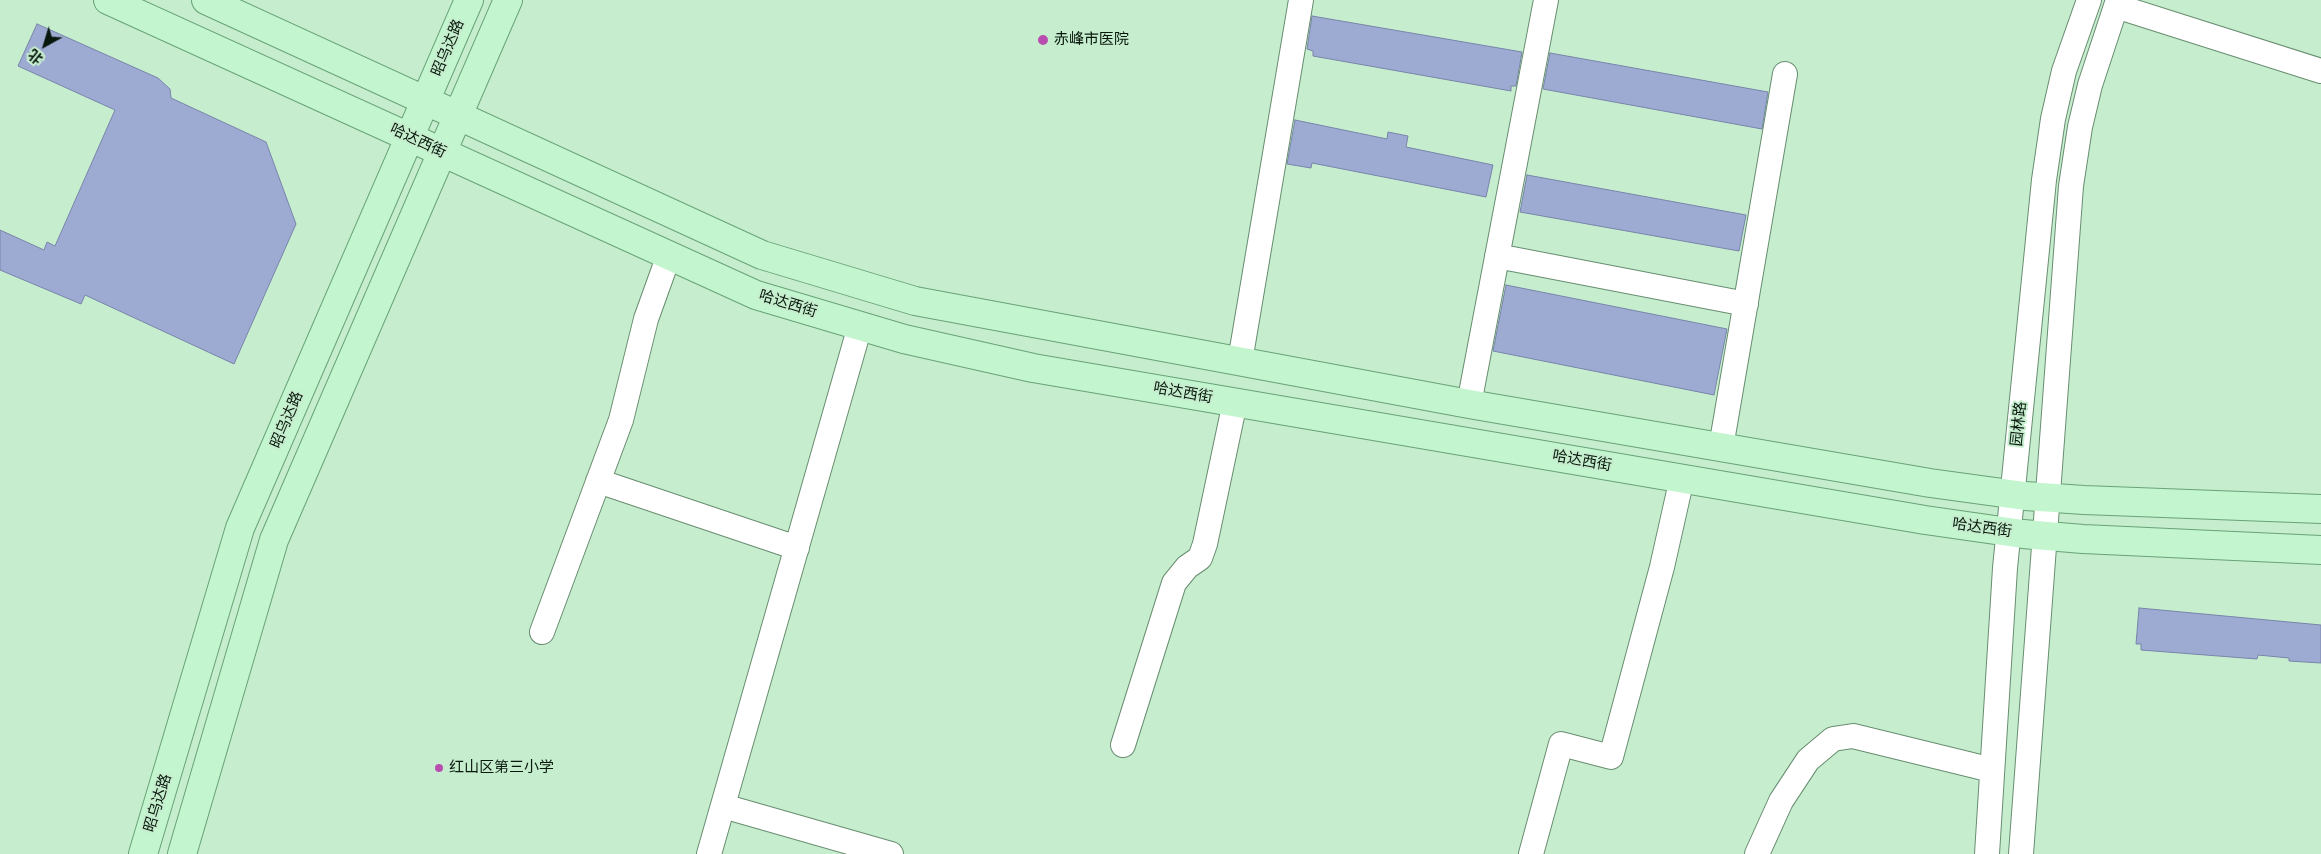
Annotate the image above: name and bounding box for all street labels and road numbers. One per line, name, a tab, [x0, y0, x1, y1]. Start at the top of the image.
street label: 昭乌达路	[428, 17, 468, 79]
street label: 哈达西街	[387, 120, 449, 162]
street label: 哈达西街	[757, 287, 819, 321]
street label: 哈达西街	[1152, 379, 1214, 407]
street label: 昭乌达路	[267, 389, 307, 451]
street label: 园林路	[2008, 401, 2030, 447]
street label: 哈达西街	[1551, 447, 1613, 475]
street label: 哈达西街	[1951, 515, 2013, 541]
street label: 昭乌达路	[141, 772, 175, 834]

